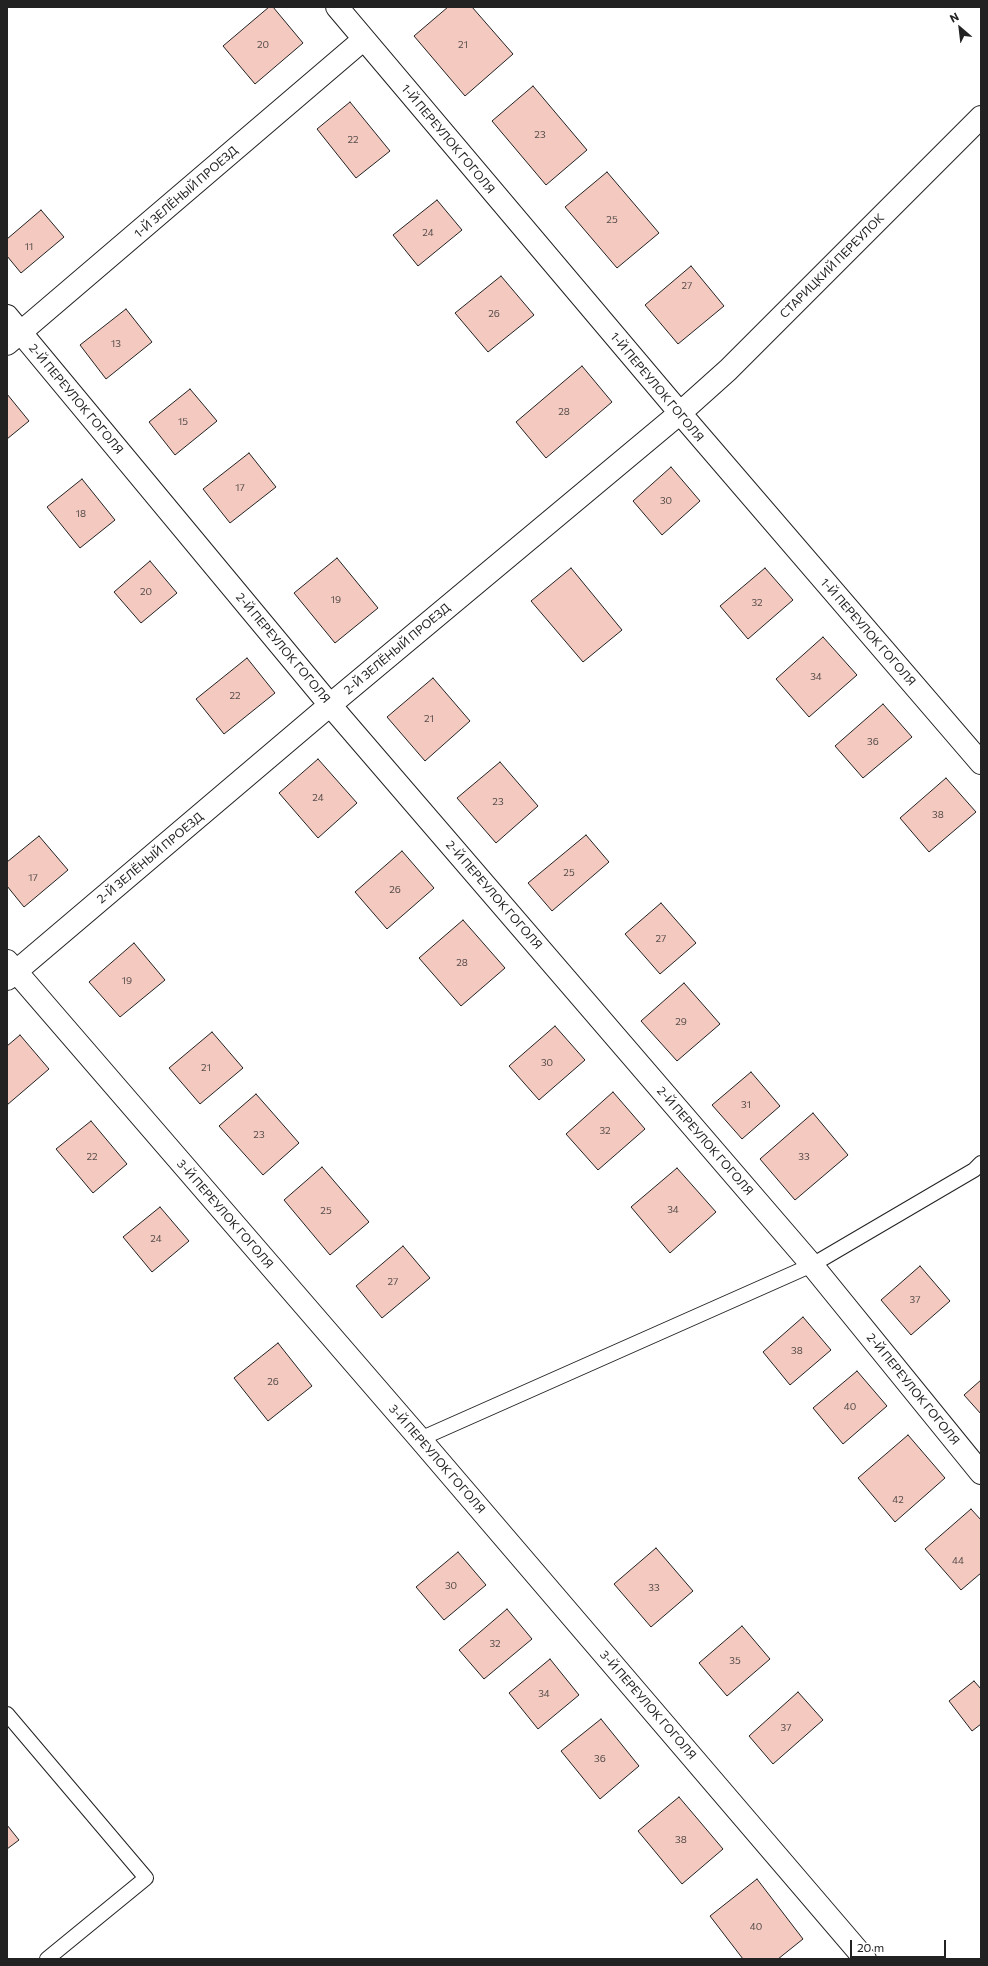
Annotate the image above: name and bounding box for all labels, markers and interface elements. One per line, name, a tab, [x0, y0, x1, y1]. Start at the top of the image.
north arrow	[940, 8, 980, 48]
text: N	[947, 9, 961, 25]
house number: 20	[257, 39, 269, 51]
house number: 21	[458, 39, 468, 51]
street label: 1-Й ПЕРЕУЛОК ГОГОЛЯ	[398, 82, 498, 196]
house number: 23	[534, 129, 546, 141]
house number: 22	[347, 134, 359, 146]
street label: 1-Й ЗЕЛЁНЫЙ ПРОЕЗД	[131, 143, 241, 241]
street label: СТАРИЦКИЙ ПЕРЕУЛОК	[777, 211, 887, 321]
house number: 25	[606, 214, 618, 226]
house number: 24	[422, 227, 434, 239]
house number: 11	[25, 241, 33, 253]
house number: 27	[682, 280, 692, 292]
house number: 26	[488, 308, 500, 320]
street label: 1-Й ПЕРЕУЛОК ГОГОЛЯ	[607, 330, 707, 444]
house number: 13	[111, 338, 121, 350]
street label: 2-Й ПЕРЕУЛОК ГОГОЛЯ	[26, 341, 126, 457]
house number: 28	[558, 406, 570, 418]
house number: 15	[178, 416, 188, 428]
house number: 17	[235, 482, 245, 494]
house number: 30	[660, 495, 672, 507]
house number: 18	[76, 508, 86, 520]
street label: 1-Й ПЕРЕУЛОК ГОГОЛЯ	[817, 575, 919, 689]
house number: 20	[140, 586, 152, 598]
street label: 2-Й ПЕРЕУЛОК ГОГОЛЯ	[233, 590, 333, 706]
house number: 19	[331, 594, 341, 606]
house number: 32	[751, 597, 763, 609]
street label: 2-Й ЗЕЛЁНЫЙ ПРОЕЗД	[341, 600, 453, 698]
house number: 34	[810, 671, 822, 683]
house number: 22	[229, 690, 241, 702]
house number: 21	[424, 713, 434, 725]
house number: 36	[867, 736, 879, 748]
house number: 24	[312, 792, 324, 804]
house number: 23	[492, 796, 504, 808]
street label: 2-Й ЗЕЛЁНЫЙ ПРОЕЗД	[94, 809, 206, 907]
house number: 38	[932, 809, 944, 821]
street label: 2-Й ПЕРЕУЛОК ГОГОЛЯ	[443, 838, 545, 952]
house number: 25	[563, 867, 575, 879]
house number: 17	[28, 872, 38, 884]
house number: 26	[389, 884, 401, 896]
house number: 27	[656, 933, 666, 945]
house number: 28	[456, 957, 468, 969]
house number: 19	[122, 975, 132, 987]
house number: 29	[675, 1016, 687, 1028]
house number: 30	[541, 1057, 553, 1069]
house number: 21	[201, 1062, 211, 1074]
street label: 2-Й ПЕРЕУЛОК ГОГОЛЯ	[654, 1084, 756, 1198]
house number: 31	[741, 1099, 751, 1111]
house number: 32	[599, 1125, 611, 1137]
house number: 23	[253, 1129, 265, 1141]
house number: 22	[86, 1151, 98, 1163]
house number: 33	[798, 1151, 810, 1163]
street label: 3-Й ПЕРЕУЛОК ГОГОЛЯ	[174, 1157, 276, 1271]
house number: 34	[667, 1204, 679, 1216]
house number: 25	[320, 1205, 332, 1217]
house number: 24	[150, 1233, 162, 1245]
house number: 27	[388, 1276, 398, 1288]
house number: 37	[910, 1294, 920, 1306]
street label: 2-Й ПЕРЕУЛОК ГОГОЛЯ	[864, 1330, 962, 1448]
house number: 38	[791, 1345, 803, 1357]
house number: 26	[267, 1376, 279, 1388]
house number: 40	[844, 1401, 856, 1413]
street label: 3-Й ПЕРЕУЛОК ГОГОЛЯ	[386, 1402, 488, 1516]
house number: 42	[892, 1494, 904, 1506]
house number: 44	[952, 1555, 964, 1567]
house number: 30	[445, 1580, 457, 1592]
house number: 33	[648, 1582, 660, 1594]
house number: 32	[489, 1638, 501, 1650]
street label: 3-Й ПЕРЕУЛОК ГОГОЛЯ	[597, 1648, 699, 1762]
house number: 35	[729, 1655, 741, 1667]
house number: 34	[538, 1688, 550, 1700]
house number: 37	[781, 1722, 791, 1734]
house number: 36	[594, 1753, 606, 1765]
house number: 38	[675, 1834, 687, 1846]
house number: 40	[750, 1921, 762, 1933]
scale bar	[852, 1932, 948, 1958]
text: 20 m	[857, 1940, 884, 1954]

